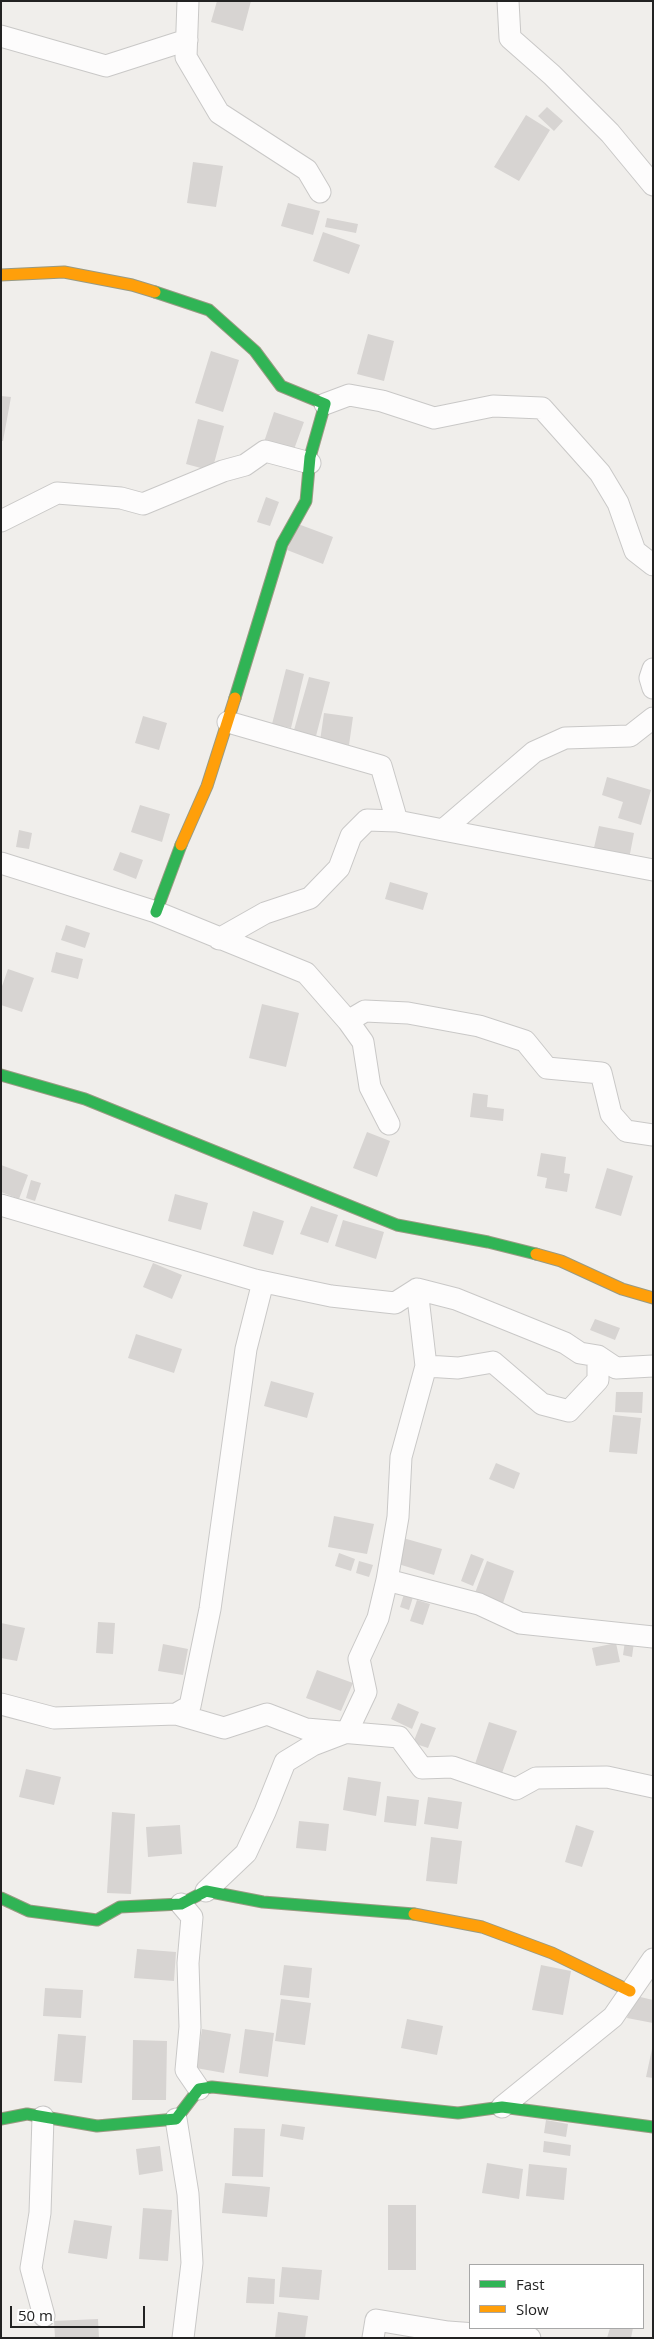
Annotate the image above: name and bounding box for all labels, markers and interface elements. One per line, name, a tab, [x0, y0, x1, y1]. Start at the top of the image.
legend	[469, 2264, 644, 2329]
text: Fast	[516, 2274, 545, 2294]
scale bar	[12, 2296, 148, 2328]
text: Slow	[516, 2299, 549, 2319]
text: 50 m	[18, 2305, 53, 2325]

